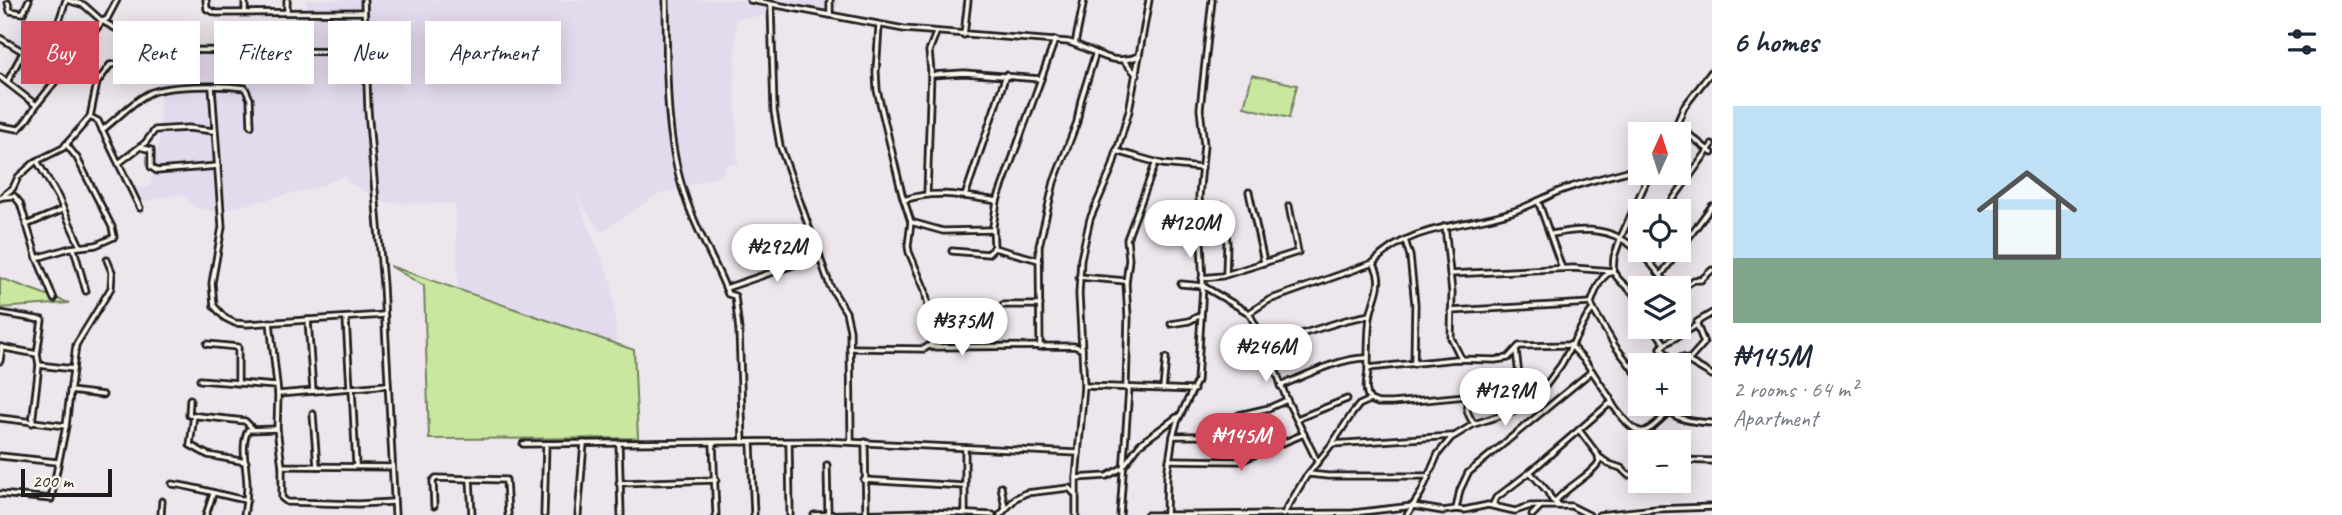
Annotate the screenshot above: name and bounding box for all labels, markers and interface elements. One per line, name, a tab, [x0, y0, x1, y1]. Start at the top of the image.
chip: Buy	[21, 21, 99, 84]
chip: Rent	[113, 21, 200, 84]
chip: Filters	[214, 21, 314, 84]
chip: New	[328, 21, 411, 84]
chip: Apartment	[425, 21, 561, 84]
text: 6 homes	[1733, 23, 1818, 61]
icon: filters	[2283, 23, 2321, 61]
north arrow	[1628, 122, 1690, 186]
map controls	[1628, 122, 1691, 493]
icon: home	[1964, 152, 2090, 278]
button: locate	[1628, 199, 1691, 262]
pin: ₦120M	[1141, 201, 1239, 260]
text: ₦120M	[1160, 208, 1220, 237]
pin: ₦292M	[728, 224, 826, 284]
text: ₦292M	[748, 232, 806, 261]
button: layers	[1628, 276, 1691, 339]
pin: ₦375M	[913, 298, 1011, 358]
text: ₦375M	[933, 306, 991, 335]
pin: ₦246M	[1217, 324, 1315, 384]
text: ₦246M	[1236, 332, 1296, 361]
text: ₦145M	[1733, 337, 1810, 375]
button: +	[1628, 353, 1691, 416]
pin: ₦129M	[1456, 368, 1554, 428]
text: 2 rooms · 64 m²	[1733, 375, 1857, 404]
text: ₦129M	[1476, 376, 1534, 405]
text: Apartment	[1733, 404, 1818, 433]
pin: ₦145M	[1192, 414, 1290, 473]
text: ₦145M	[1212, 421, 1270, 450]
button: −	[1628, 430, 1691, 493]
scale bar	[21, 466, 112, 498]
text: 200 m	[32, 469, 73, 493]

